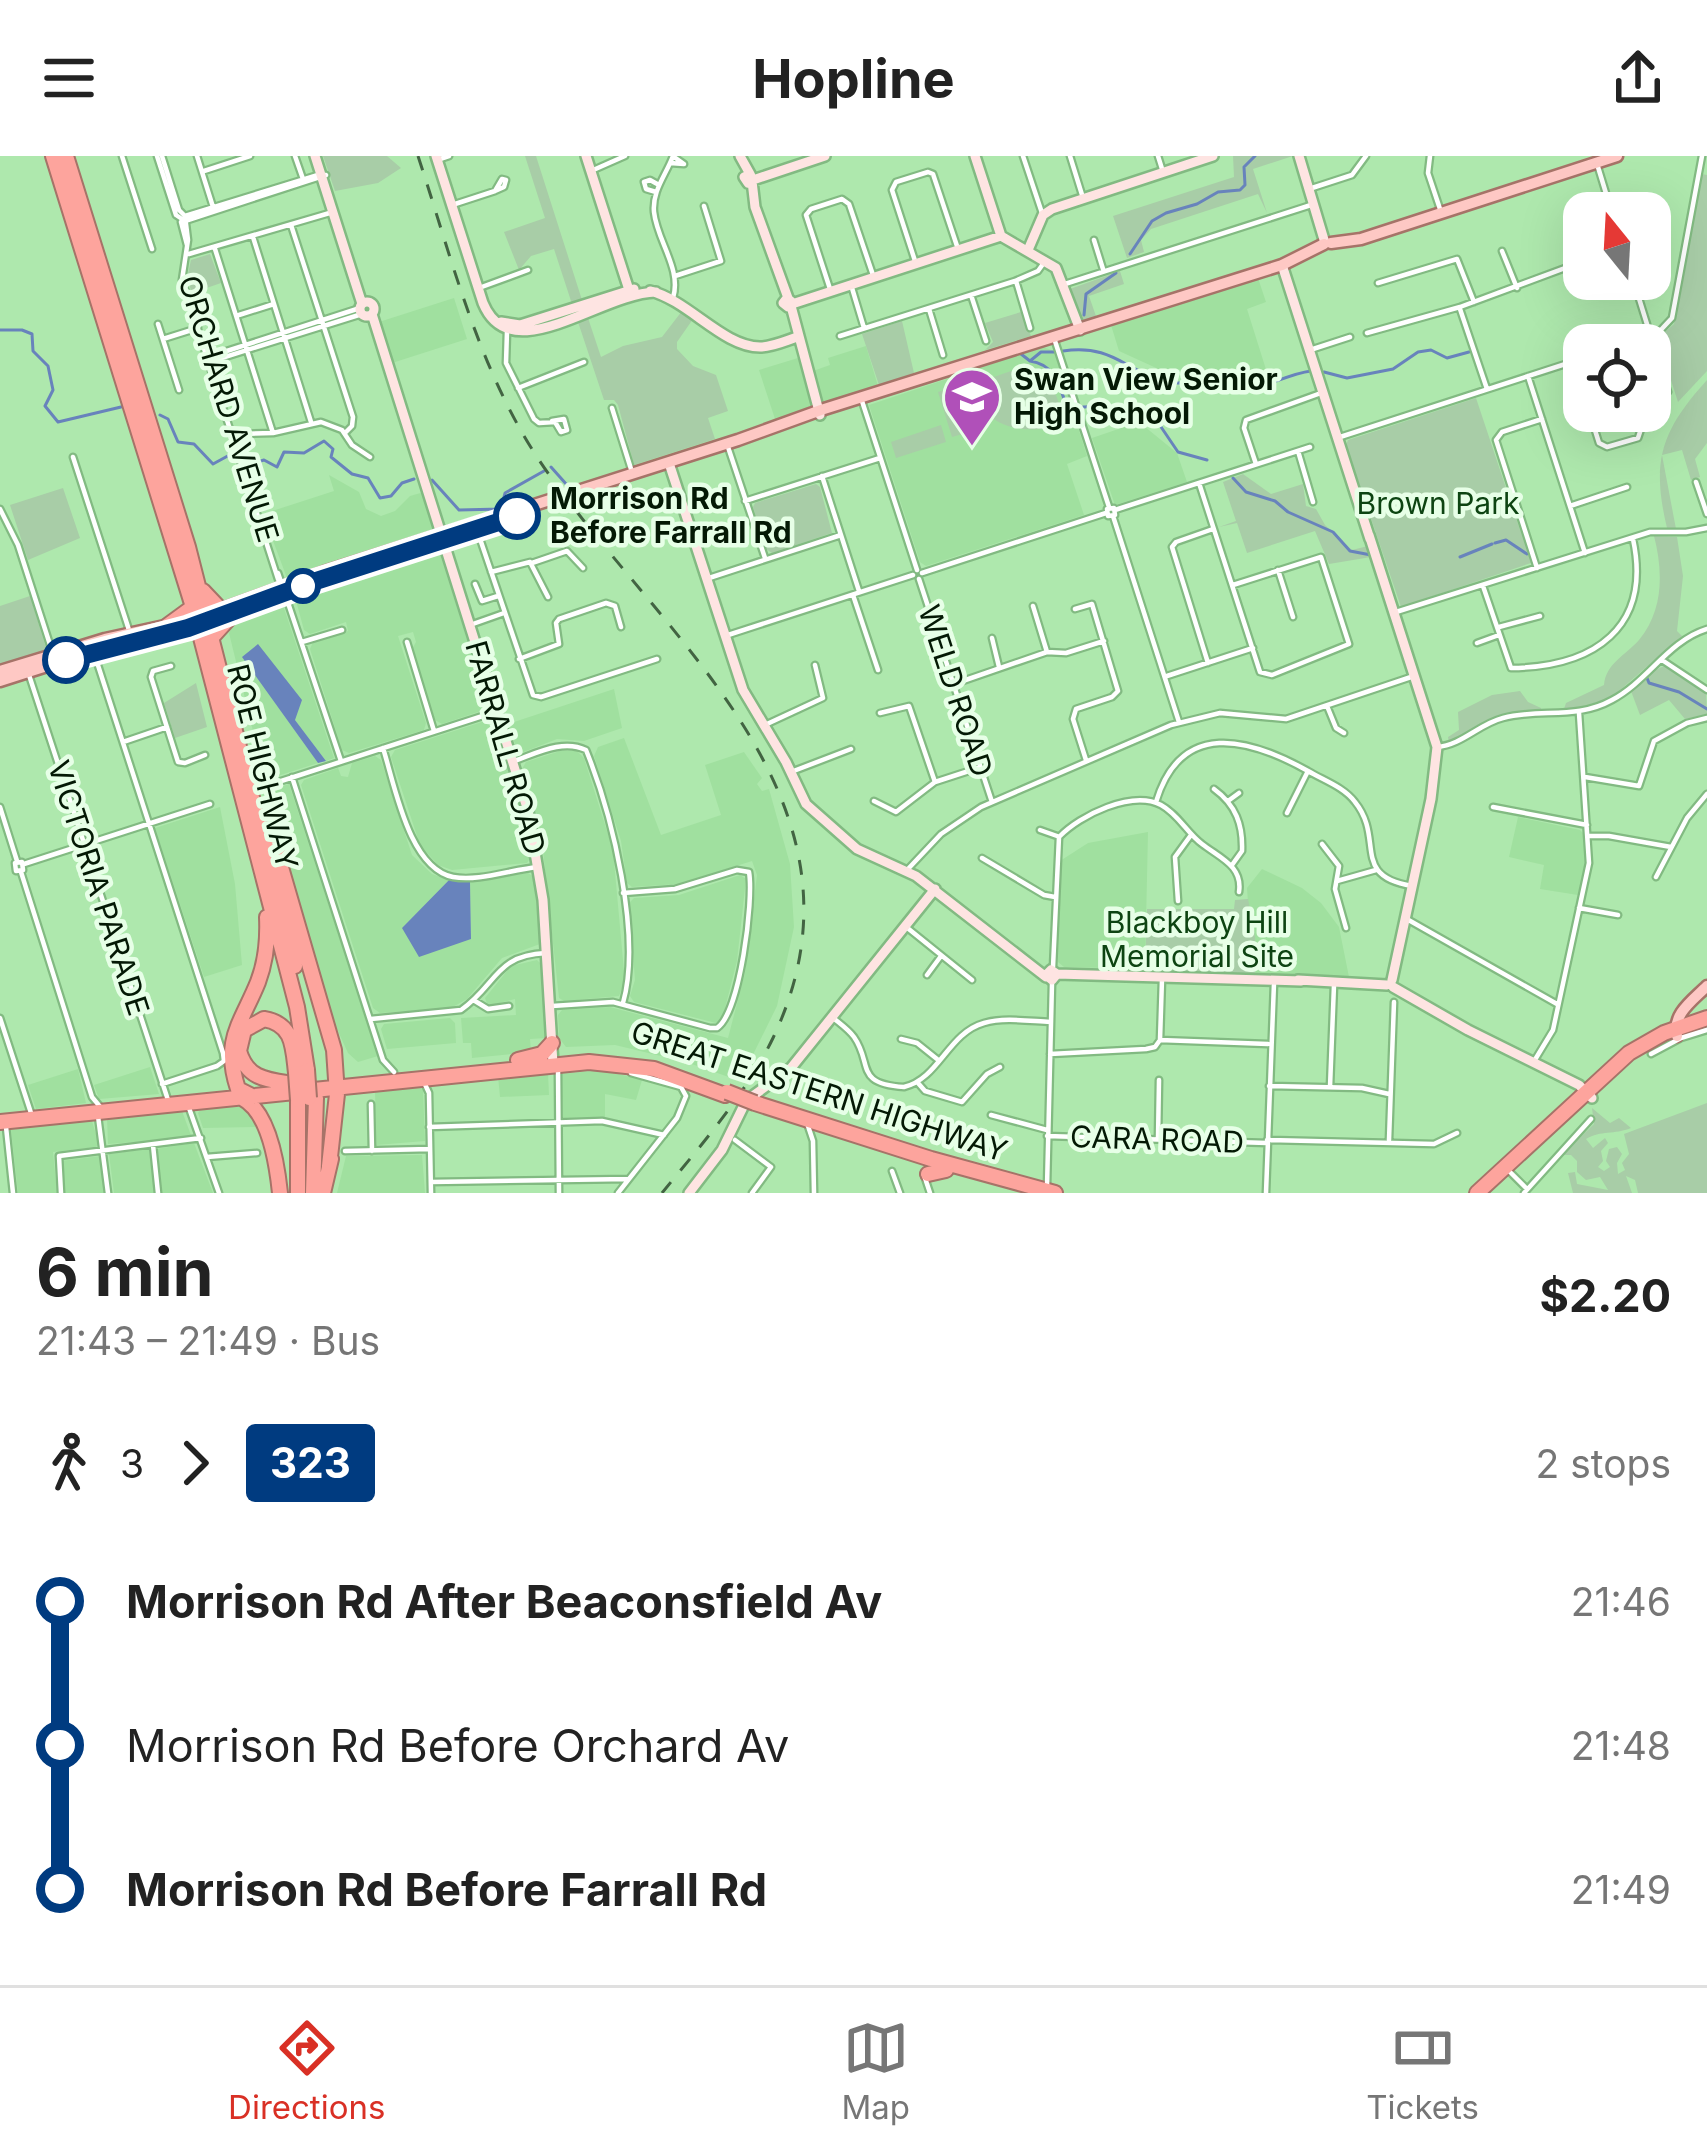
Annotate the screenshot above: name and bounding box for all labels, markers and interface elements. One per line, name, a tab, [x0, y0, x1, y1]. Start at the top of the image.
icon: menu	[36, 45, 102, 111]
icon: share	[1605, 45, 1671, 111]
text: Hopline	[752, 46, 955, 111]
north arrow	[1563, 192, 1671, 300]
map controls	[1563, 192, 1671, 432]
street label: ORCHARD AVENUE	[171, 271, 287, 546]
button: locate	[1563, 324, 1671, 432]
place label: Swan View Senior High School	[1014, 361, 1278, 431]
school or university icon: Swan View Senior High School	[941, 366, 1003, 448]
place label: Morrison Rd Before Farrall Rd	[550, 480, 792, 550]
park label: Brown Park	[1357, 485, 1520, 521]
marker: Morrison Rd Before Farrall Rd	[495, 494, 539, 538]
unlabelled marker	[287, 570, 319, 602]
street label: WELD ROAD	[911, 600, 1001, 781]
street label: FARRALL ROAD	[458, 637, 554, 859]
unlabelled marker	[44, 638, 88, 682]
street label: ROE HIGHWAY	[220, 660, 306, 873]
street label: VICTORIA PARADE	[41, 756, 157, 1020]
park label: Blackboy Hill Memorial Site	[1100, 904, 1294, 974]
street label: GREAT EASTERN HIGHWAY	[627, 1013, 1012, 1169]
street label: CARA ROAD	[1069, 1118, 1245, 1160]
text: 6 min	[36, 1232, 214, 1312]
text: $2.20	[1539, 1268, 1671, 1323]
text: 21:43 – 21:49 · Bus	[36, 1317, 380, 1364]
icon: walk	[36, 1430, 102, 1496]
icon: forward	[162, 1430, 228, 1496]
text: 323	[270, 1437, 351, 1488]
text: 3	[120, 1440, 144, 1487]
text: 2 stops	[1535, 1440, 1671, 1487]
text: Morrison Rd After Beaconsfield Av	[126, 1574, 882, 1629]
text: 21:46	[1571, 1578, 1671, 1625]
text: Morrison Rd Before Orchard Av	[126, 1718, 789, 1773]
text: 21:48	[1571, 1722, 1671, 1769]
text: Morrison Rd Before Farrall Rd	[126, 1862, 767, 1917]
text: 21:49	[1571, 1866, 1671, 1913]
tab: Directions	[228, 2015, 385, 2127]
tab: Map	[842, 2015, 910, 2127]
tab: Tickets	[1366, 2015, 1479, 2127]

